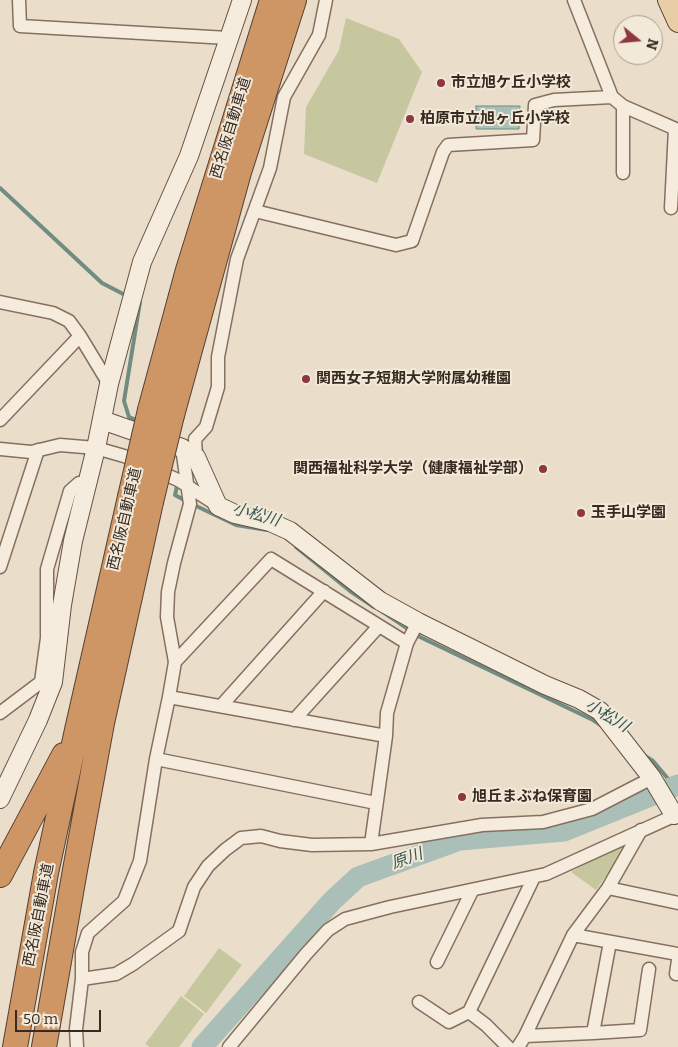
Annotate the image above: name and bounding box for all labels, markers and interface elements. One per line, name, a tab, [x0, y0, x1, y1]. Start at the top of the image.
north arrow	[613, 15, 663, 65]
text: N	[642, 37, 662, 52]
place label: 市立旭ケ丘小学校	[451, 74, 571, 92]
street label: 西名阪自動車道	[207, 75, 255, 181]
marker: 市立旭ケ丘小学校	[435, 77, 447, 89]
place label: 柏原市立旭ヶ丘小学校	[420, 110, 570, 128]
marker: 柏原市立旭ヶ丘小学校	[404, 113, 416, 125]
place label: 関西女子短期大学附属幼稚園	[316, 370, 511, 388]
marker: 関西女子短期大学附属幼稚園	[300, 373, 312, 385]
place label: 関西福祉科学大学（健康福祉学部）	[293, 460, 533, 478]
marker: 関西福祉科学大学（健康福祉学部）	[537, 463, 549, 475]
street label: 西名阪自動車道	[104, 466, 146, 572]
water label: 小松川	[230, 499, 282, 531]
place label: 玉手山学園	[591, 504, 666, 522]
marker: 玉手山学園	[575, 507, 587, 519]
water label: 小松川	[581, 695, 633, 737]
place label: 旭丘まぶね保育園	[472, 788, 592, 806]
marker: 旭丘まぶね保育園	[456, 791, 468, 803]
water label: 原川	[389, 845, 425, 873]
street label: 西名阪自動車道	[20, 862, 58, 968]
scale bar	[18, 1000, 104, 1032]
text: 50 m	[23, 1010, 58, 1028]

